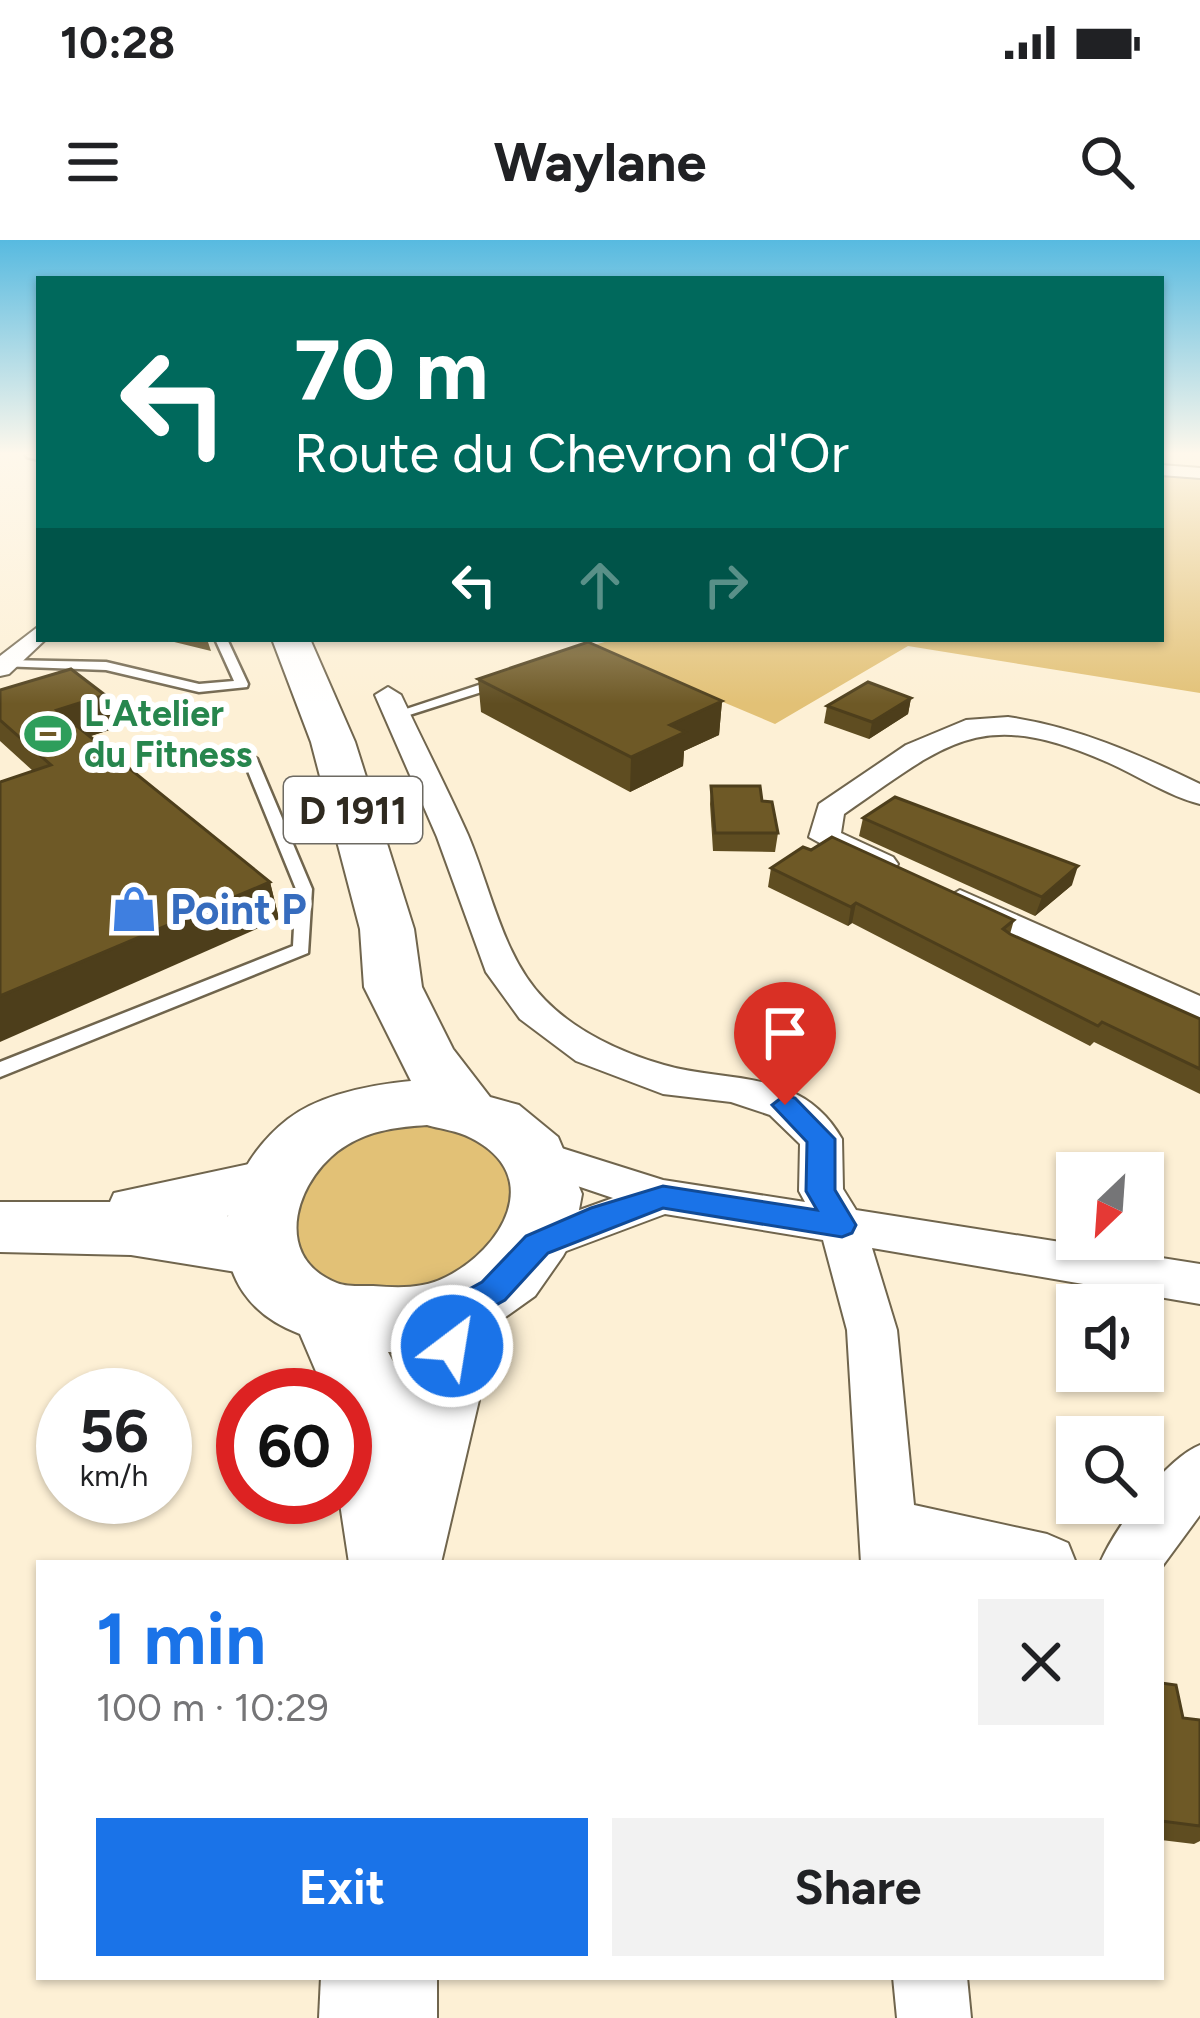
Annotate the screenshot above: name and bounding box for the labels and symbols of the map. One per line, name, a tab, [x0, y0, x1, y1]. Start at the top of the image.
place label: L'Atelier du Fitness	[84, 692, 252, 776]
sports icon: L'Atelier du Fitness	[23, 709, 73, 759]
road number: D 1911	[284, 777, 422, 843]
shop icon: Point P	[109, 884, 159, 934]
place label: Point P	[170, 884, 306, 935]
pin	[734, 982, 836, 1105]
north arrow	[1056, 1152, 1164, 1260]
position arrow	[389, 1283, 515, 1409]
speed limit sign: 60	[216, 1368, 372, 1524]

